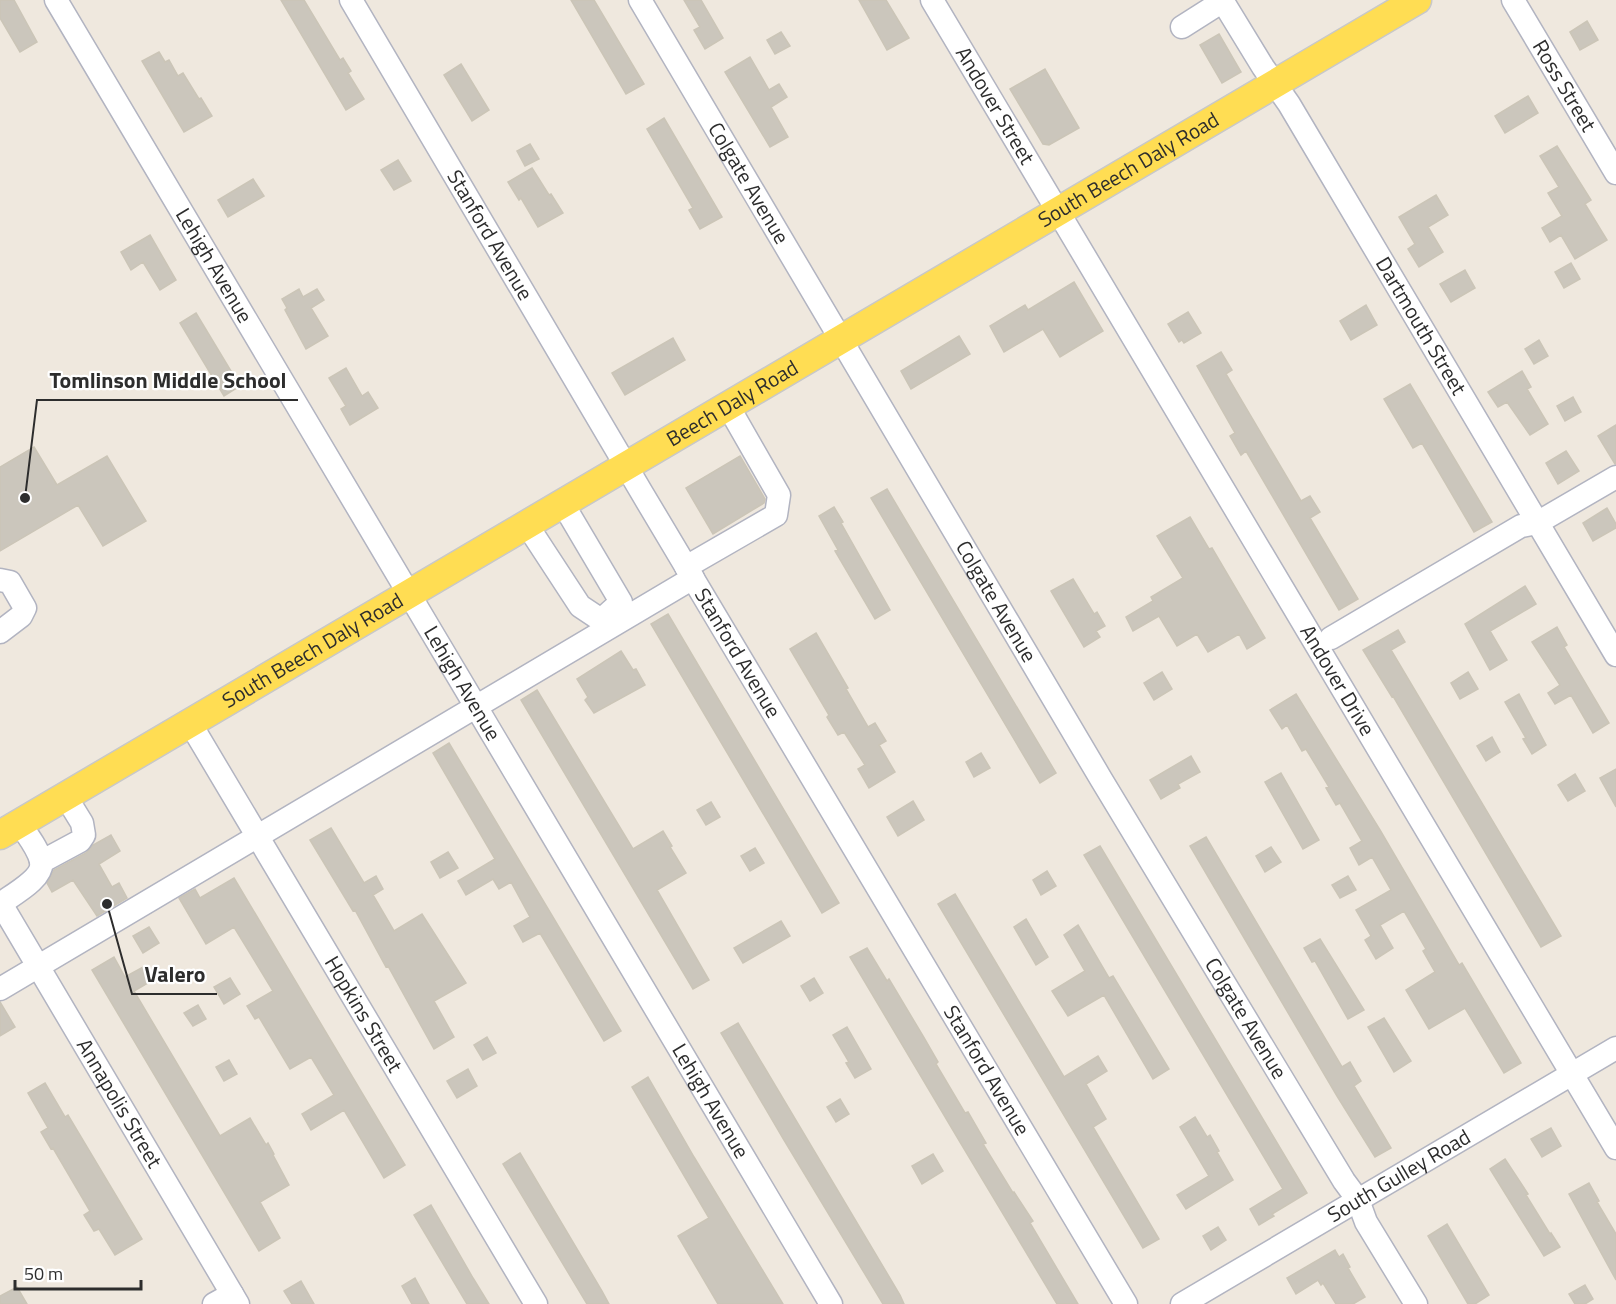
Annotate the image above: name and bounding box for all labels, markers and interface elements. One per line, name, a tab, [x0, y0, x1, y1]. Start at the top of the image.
street label: Ross Street	[1525, 33, 1605, 138]
street label: Andover Street	[948, 40, 1044, 171]
street label: South Beech Daly Road	[1032, 103, 1225, 235]
street label: Colgate Avenue	[701, 116, 798, 250]
street label: Stanford Avenue	[440, 163, 542, 306]
street label: Lehigh Avenue	[168, 202, 261, 329]
street label: Dartmouth Street	[1368, 250, 1476, 401]
street label: Beech Daly Road	[660, 351, 804, 454]
callout: Tomlinson Middle School	[37, 360, 298, 400]
text: Tomlinson Middle School	[49, 363, 287, 397]
street label: Colgate Avenue	[948, 534, 1045, 668]
street label: Stanford Avenue	[687, 581, 790, 724]
street label: South Beech Daly Road	[216, 584, 409, 716]
street label: Andover Drive	[1293, 618, 1384, 741]
street label: Lehigh Avenue	[416, 619, 510, 746]
street label: Hopkins Street	[317, 949, 412, 1079]
street label: Colgate Avenue	[1198, 951, 1296, 1085]
callout: Valero	[132, 954, 217, 994]
text: Valero	[144, 957, 206, 991]
street label: Stanford Avenue	[936, 999, 1039, 1141]
street label: Annapolis Street	[69, 1032, 171, 1174]
street label: Lehigh Avenue	[665, 1037, 758, 1164]
street label: South Gulley Road	[1321, 1120, 1476, 1230]
scale bar	[15, 1253, 141, 1291]
text: 50 m	[24, 1260, 63, 1287]

